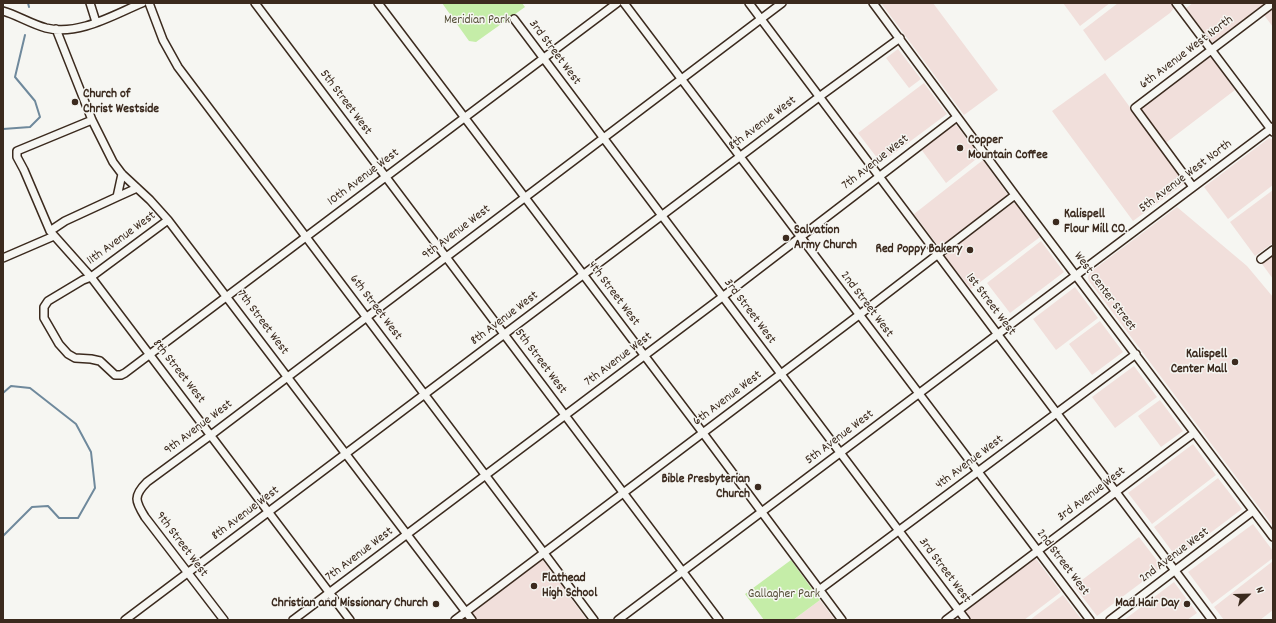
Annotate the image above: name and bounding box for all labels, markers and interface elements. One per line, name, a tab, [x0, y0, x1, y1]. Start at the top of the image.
park label: Meridian Park	[444, 13, 510, 29]
street label: 6th Avenue West North	[1137, 13, 1237, 93]
street label: 3rd Street West	[524, 17, 584, 89]
street label: 5th Street West	[315, 67, 375, 139]
place label: Church of Christ Westside	[83, 87, 159, 118]
street label: 8th Avenue West	[726, 93, 800, 155]
marker: Church of Christ Westside	[70, 97, 80, 107]
street label: 7th Avenue West	[839, 132, 913, 194]
place label: Copper Mountain Coffee	[968, 133, 1048, 164]
street label: 5th Avenue West North	[1136, 137, 1236, 217]
marker: Copper Mountain Coffee	[955, 143, 965, 153]
street label: 10th Avenue West	[325, 146, 403, 210]
street label: 9th Avenue West	[420, 202, 494, 264]
place label: Kalispell Flour Mill CO.	[1064, 207, 1127, 238]
street label: 11th Avenue West	[84, 209, 160, 269]
marker: Kalispell Flour Mill CO.	[1051, 217, 1061, 227]
place label: Salvation Army Church	[794, 223, 857, 254]
marker: Salvation Army Church	[781, 233, 791, 243]
place label: Red Poppy Bakery	[876, 242, 962, 258]
marker: Red Poppy Bakery	[965, 245, 975, 255]
street label: West Center Street	[1069, 250, 1139, 334]
street label: 4th Street West	[584, 259, 642, 329]
street label: 2nd Street West	[836, 269, 896, 341]
street label: 1st Street West	[961, 271, 1019, 339]
street label: 6th Street West	[345, 272, 405, 344]
street label: 3rd Street West	[719, 276, 779, 348]
street label: 7th Street West	[233, 288, 291, 358]
street label: 8th Avenue West	[468, 288, 542, 350]
street label: 5th Street West	[510, 326, 570, 398]
street label: 7th Avenue West	[582, 329, 656, 391]
street label: 8th Street West	[148, 337, 208, 407]
place label: Kalispell Center Mall	[1171, 347, 1227, 378]
marker: Kalispell Center Mall	[1230, 357, 1240, 367]
street label: 6th Avenue West	[691, 368, 765, 430]
street label: 9th Avenue West	[162, 397, 236, 459]
street label: 5th Avenue West	[803, 407, 877, 469]
street label: 4th Avenue West	[933, 432, 1007, 494]
street label: 3rd Avenue West	[1055, 464, 1129, 526]
place label: Bible Presbyterian Church	[661, 472, 750, 503]
marker: Bible Presbyterian Church	[753, 482, 763, 492]
street label: 8th Avenue West	[209, 483, 283, 545]
street label: 9th Street West	[151, 509, 211, 581]
street label: 7th Avenue West	[323, 524, 397, 586]
street label: 2nd Avenue West	[1137, 525, 1213, 587]
street label: 2nd Street West	[1032, 527, 1092, 599]
street label: 3rd Street West	[914, 535, 974, 607]
place label: Flathead High School	[542, 571, 597, 602]
north arrow	[1228, 575, 1268, 615]
marker: Flathead High School	[529, 581, 539, 591]
text: N	[1251, 585, 1267, 596]
park label: Gallagher Park	[748, 587, 820, 603]
place label: Christian and Missionary Church	[271, 596, 428, 612]
place label: Mad Hair Day	[1115, 596, 1179, 612]
marker: Christian and Missionary Church	[431, 599, 441, 609]
marker: Mad Hair Day	[1182, 599, 1192, 609]

